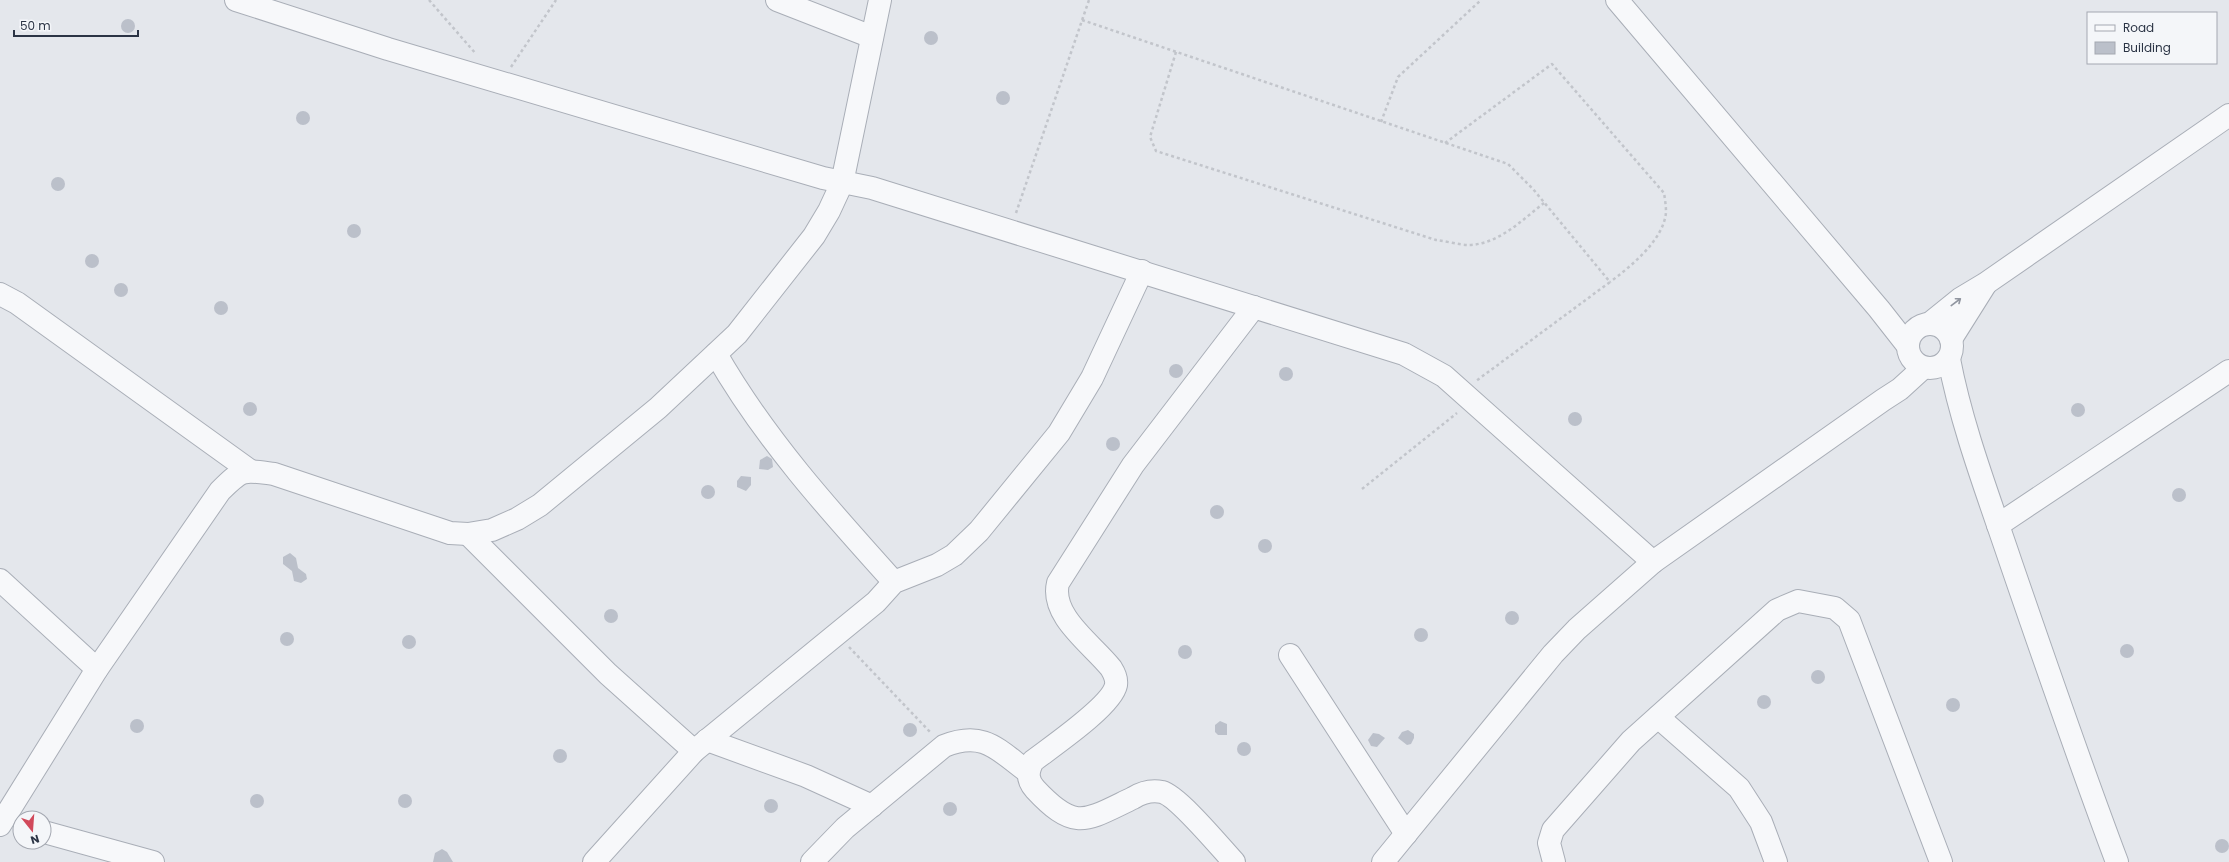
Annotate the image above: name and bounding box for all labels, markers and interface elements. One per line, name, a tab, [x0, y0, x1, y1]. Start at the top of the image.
scale bar	[14, 12, 138, 38]
legend	[2087, 12, 2217, 64]
text: 50 m	[20, 17, 51, 34]
text: Road	[2123, 19, 2154, 36]
text: Building	[2123, 39, 2171, 56]
one-way arrow	[1950, 298, 1961, 306]
north arrow	[12, 810, 52, 850]
text: N	[29, 831, 41, 848]

